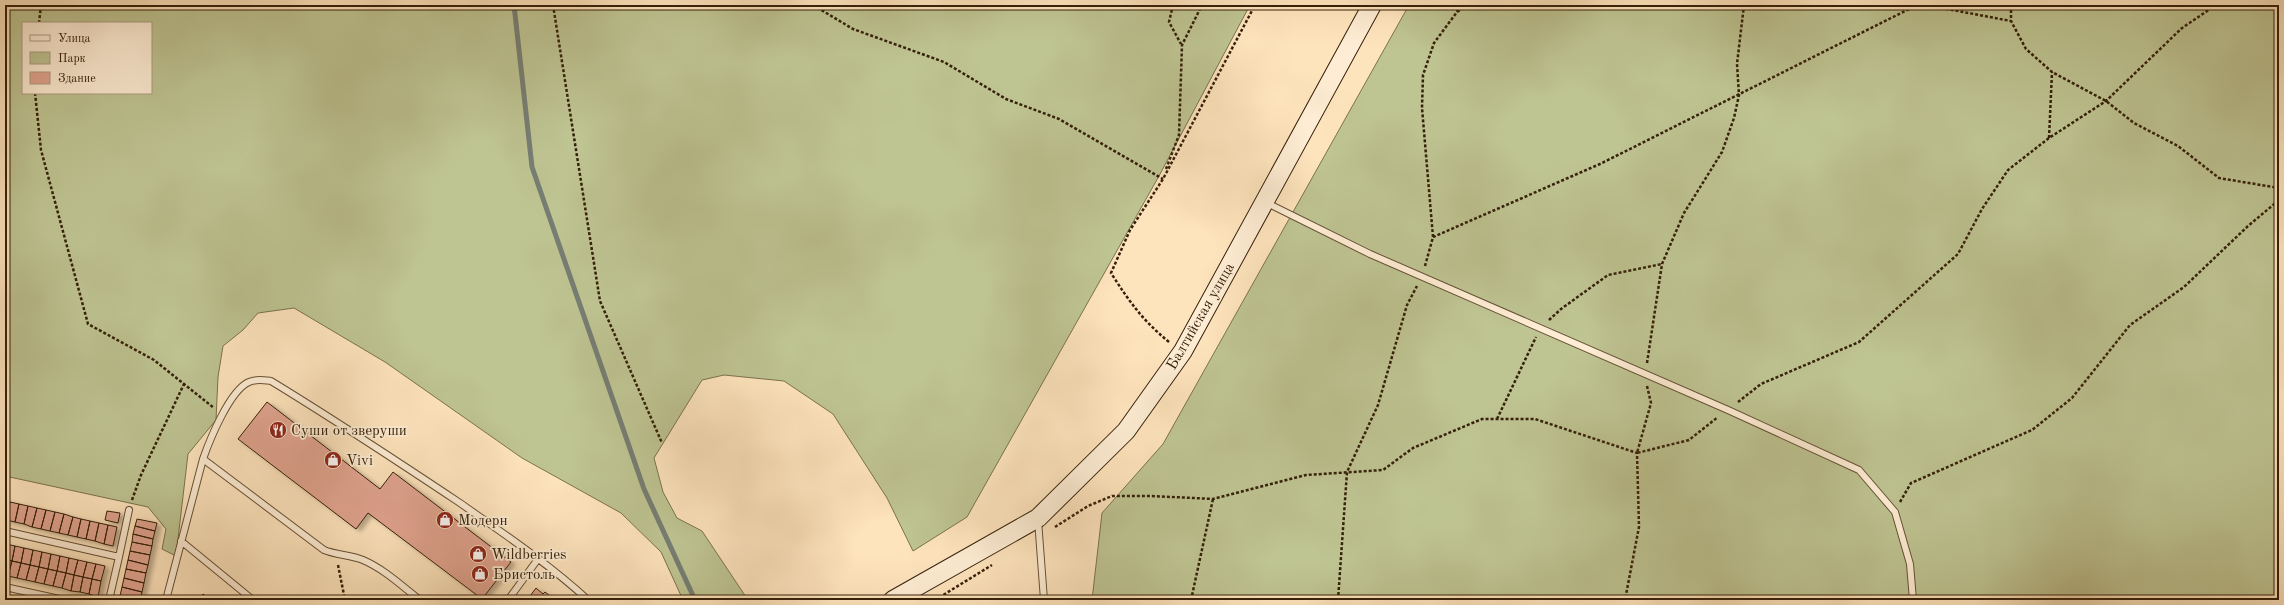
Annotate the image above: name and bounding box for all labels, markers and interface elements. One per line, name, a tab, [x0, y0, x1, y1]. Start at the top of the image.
legend	[22, 22, 152, 94]
text: Улица	[58, 33, 91, 45]
text: Парк	[58, 53, 86, 65]
text: Здание	[58, 73, 96, 85]
street label: Балтийская улица	[1165, 260, 1238, 373]
restaurant icon: Суши от зверуши	[268, 420, 288, 440]
place label: Суши от зверуши	[291, 424, 407, 439]
shop icon: Vivi	[323, 450, 343, 470]
place label: Vivi	[346, 454, 373, 469]
shop icon: Модерн	[435, 510, 455, 530]
place label: Модерн	[458, 514, 508, 529]
shop icon: Wildberries	[468, 544, 488, 564]
place label: Wildberries	[491, 548, 567, 563]
shop icon: Бристоль	[470, 564, 490, 584]
place label: Бристоль	[493, 568, 555, 583]

